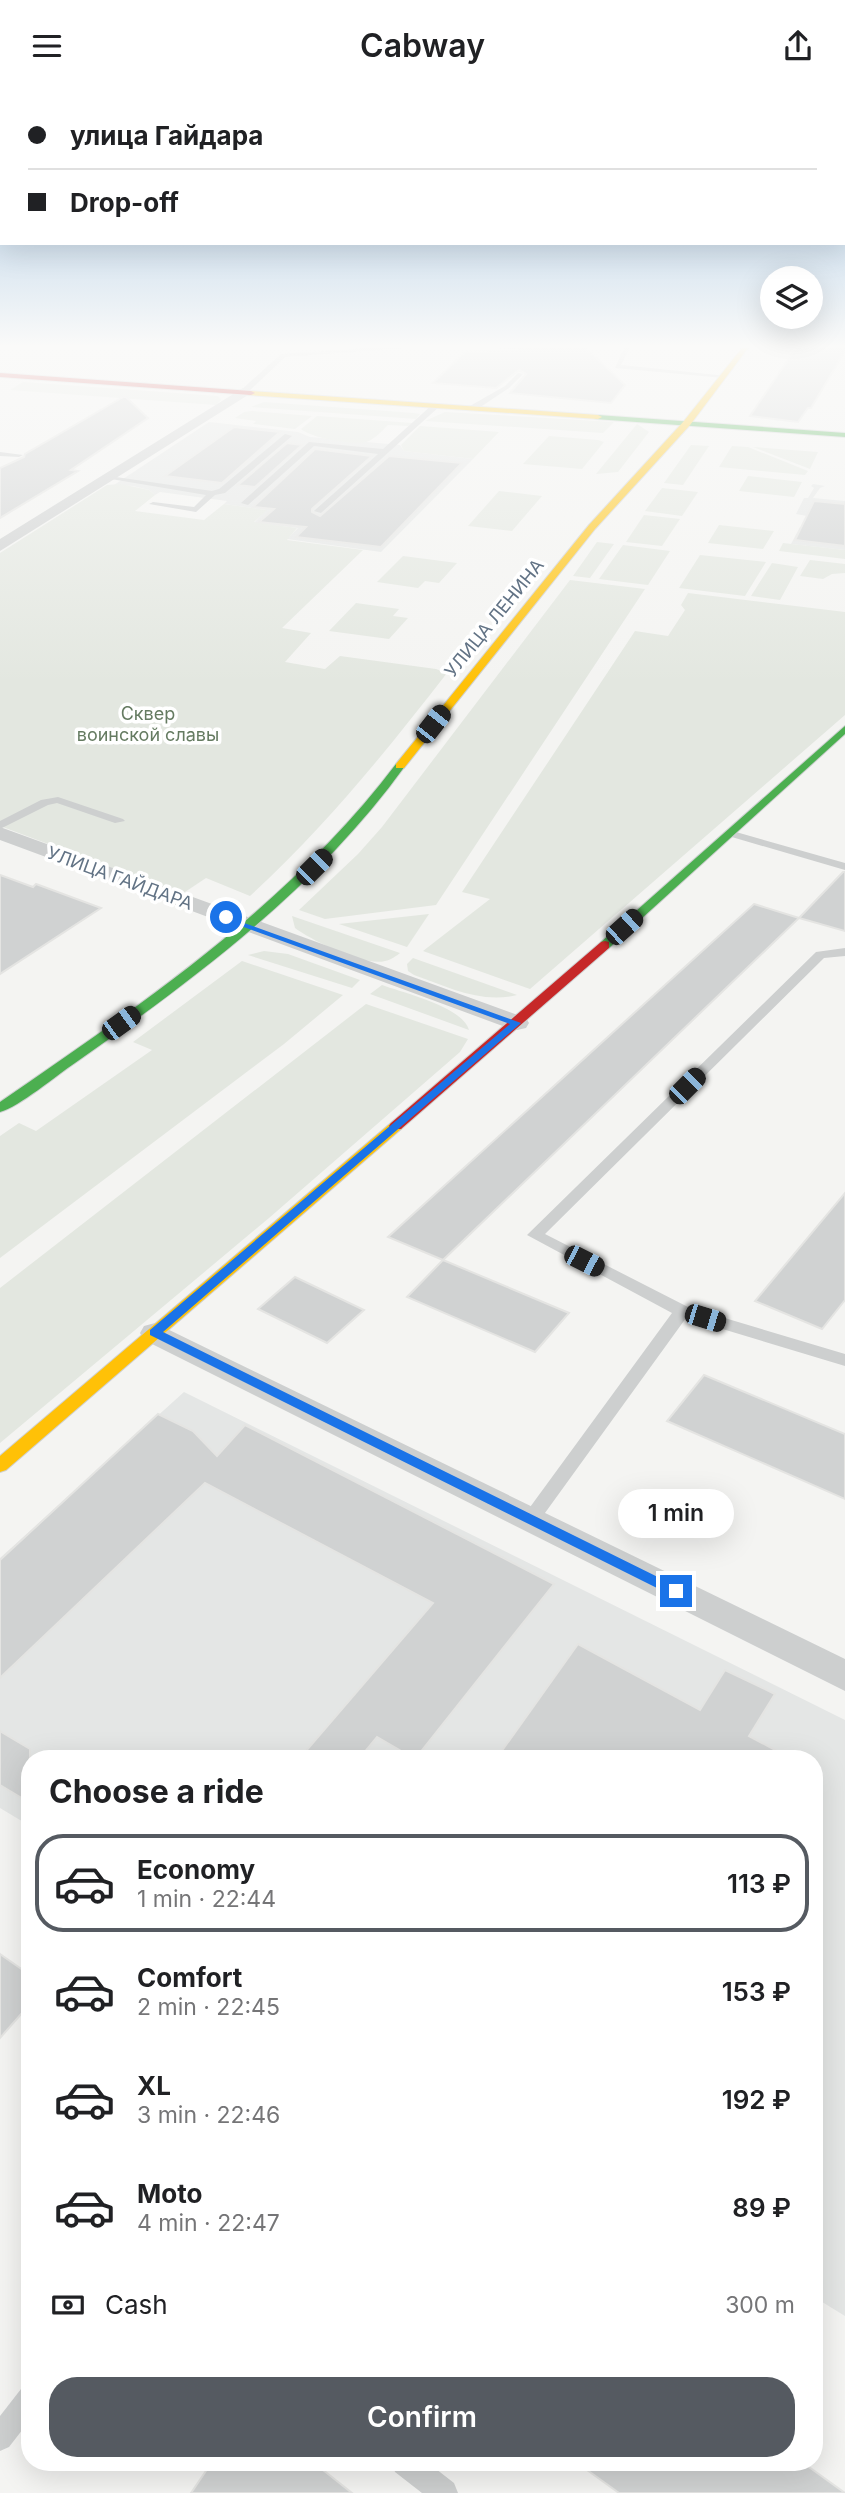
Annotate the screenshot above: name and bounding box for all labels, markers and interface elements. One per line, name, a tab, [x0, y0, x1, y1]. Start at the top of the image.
text: Cabway	[360, 26, 485, 65]
icon: menu	[28, 27, 66, 65]
icon: share	[779, 27, 817, 65]
text: улица Гайдара	[70, 120, 263, 151]
text: Drop-off	[70, 187, 179, 218]
map controls	[760, 266, 823, 329]
button: layers	[760, 266, 823, 329]
street label: УЛИЦА ЛЕНИНА	[440, 555, 548, 681]
car	[412, 701, 455, 747]
park label: Сквер воинской славы	[77, 703, 219, 745]
street label: УЛИЦА ГАЙДАРА	[44, 841, 196, 914]
car	[292, 845, 337, 889]
route start	[210, 901, 242, 933]
car	[602, 905, 647, 949]
car	[98, 1002, 145, 1044]
car	[665, 1064, 710, 1108]
car	[561, 1242, 608, 1280]
car	[682, 1302, 729, 1334]
callout: 1 min	[618, 1489, 734, 1539]
text: 1 min	[648, 1499, 704, 1527]
route end	[660, 1575, 692, 1607]
text: Choose a ride	[49, 1772, 264, 1811]
icon: car	[53, 1852, 116, 1915]
text: Economy	[137, 1854, 255, 1885]
text: 113 ₽	[727, 1868, 791, 1899]
text: 1 min · 22:44	[137, 1885, 276, 1913]
icon: car	[53, 1960, 116, 2023]
text: Comfort	[137, 1962, 242, 1993]
text: 153 ₽	[722, 1976, 791, 2007]
text: 2 min · 22:45	[137, 1993, 280, 2021]
icon: car	[53, 2068, 116, 2131]
text: XL	[137, 2070, 171, 2101]
text: 192 ₽	[722, 2084, 791, 2115]
text: 3 min · 22:46	[137, 2101, 280, 2129]
icon: car	[53, 2176, 116, 2239]
text: Moto	[137, 2178, 202, 2209]
text: 89 ₽	[732, 2192, 791, 2223]
text: 4 min · 22:47	[137, 2209, 280, 2237]
icon: cash	[49, 2286, 87, 2324]
text: Cash	[105, 2289, 168, 2320]
text: 300 m	[725, 2291, 795, 2319]
button: Confirm	[49, 2377, 795, 2457]

